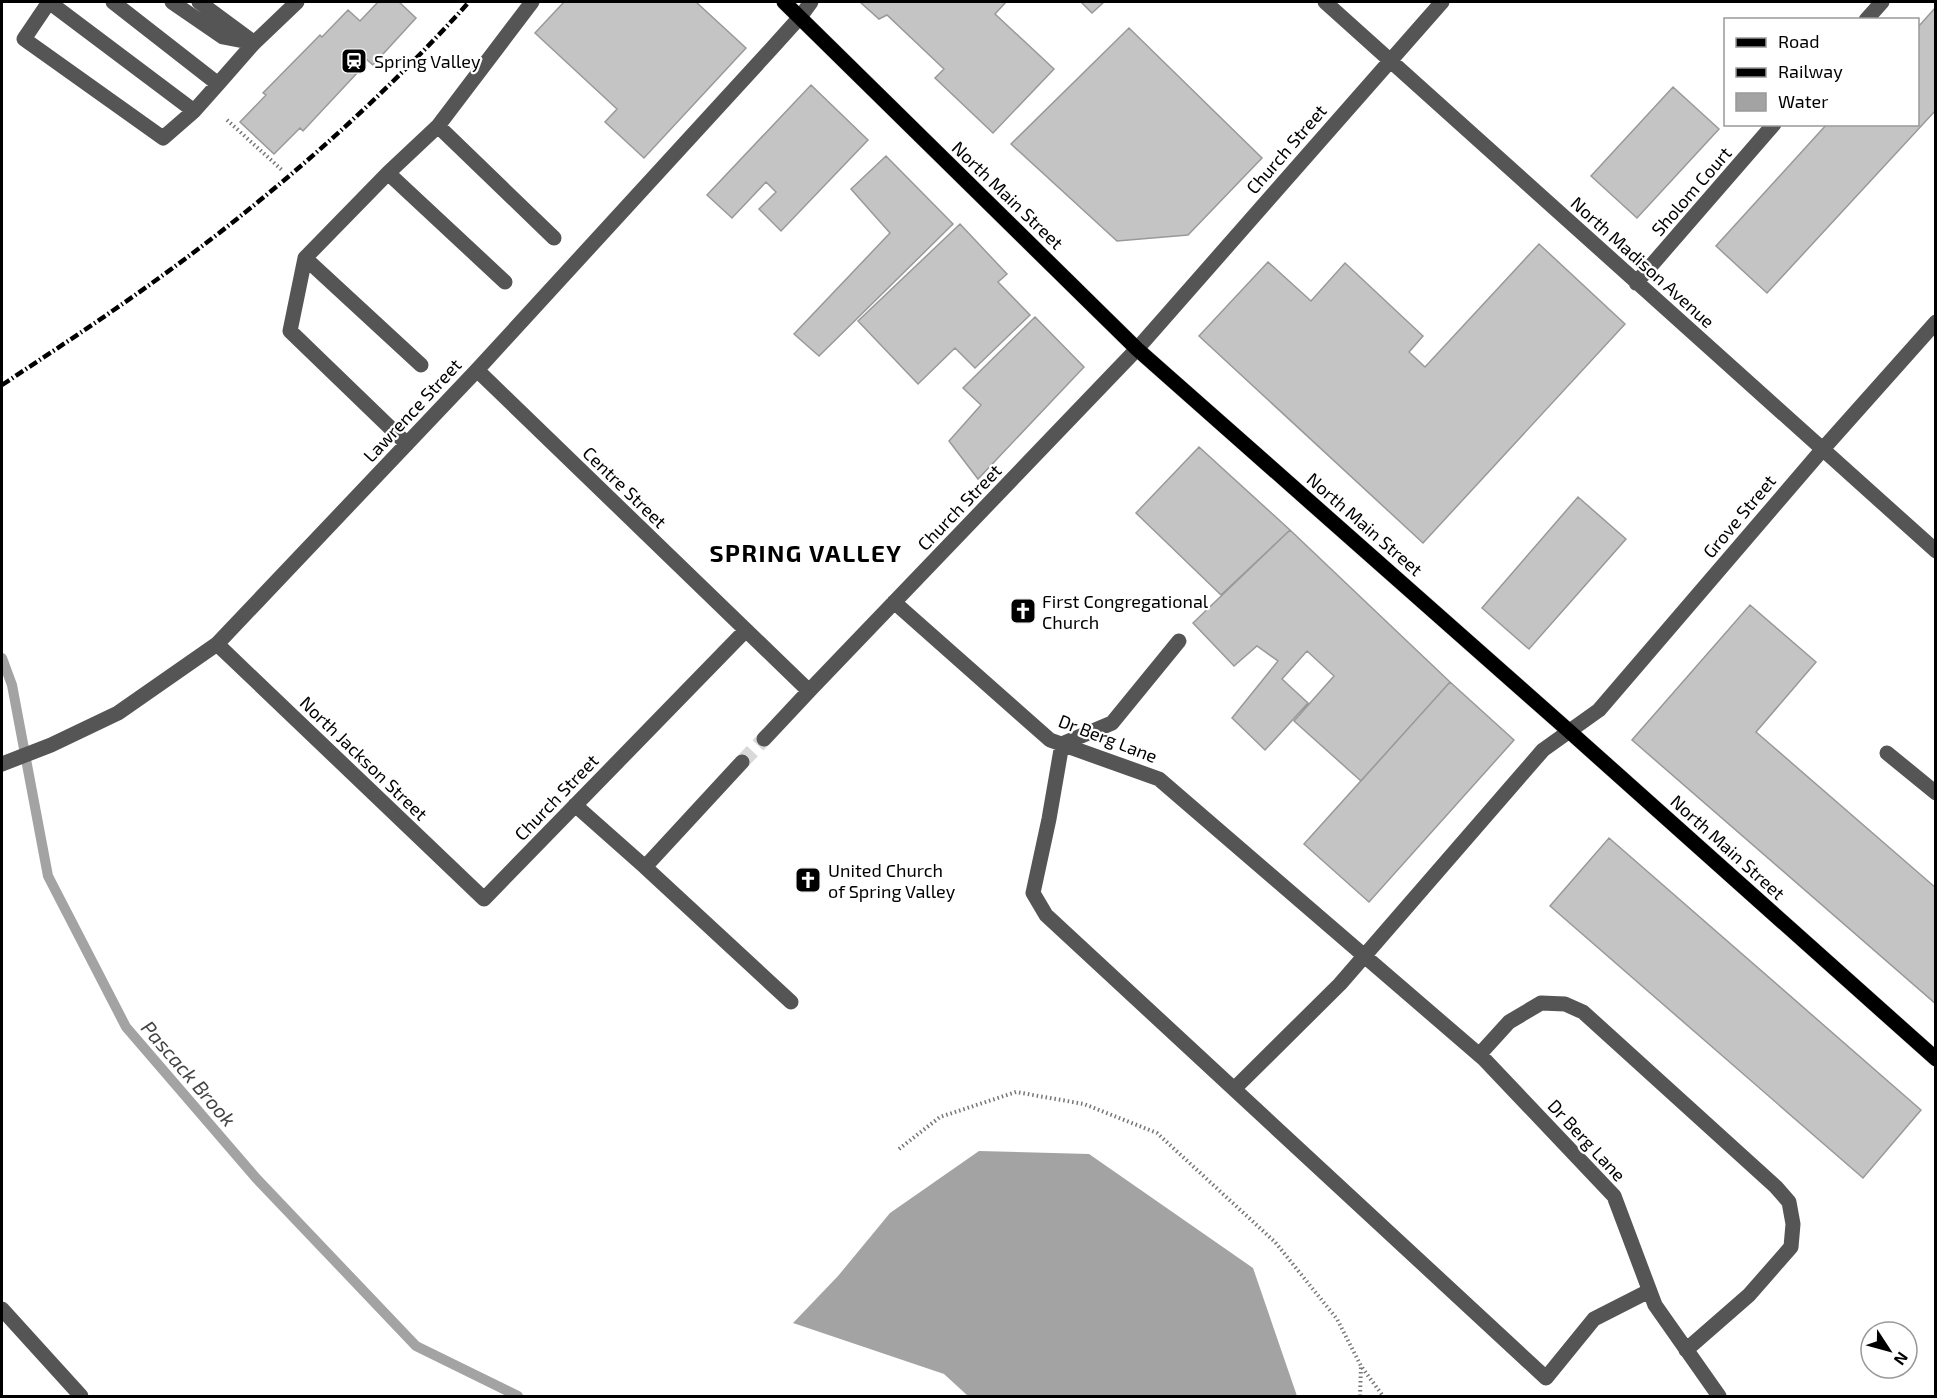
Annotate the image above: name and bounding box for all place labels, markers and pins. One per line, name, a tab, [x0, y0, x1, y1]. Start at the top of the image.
station icon: Spring Valley	[339, 46, 369, 76]
place label: Spring Valley	[374, 50, 481, 72]
place label: First Congregational Church	[1042, 590, 1209, 633]
church icon: First Congregational Church	[1008, 596, 1038, 626]
place label: United Church of Spring Valley	[828, 859, 956, 902]
church icon: United Church of Spring Valley	[793, 865, 823, 895]

